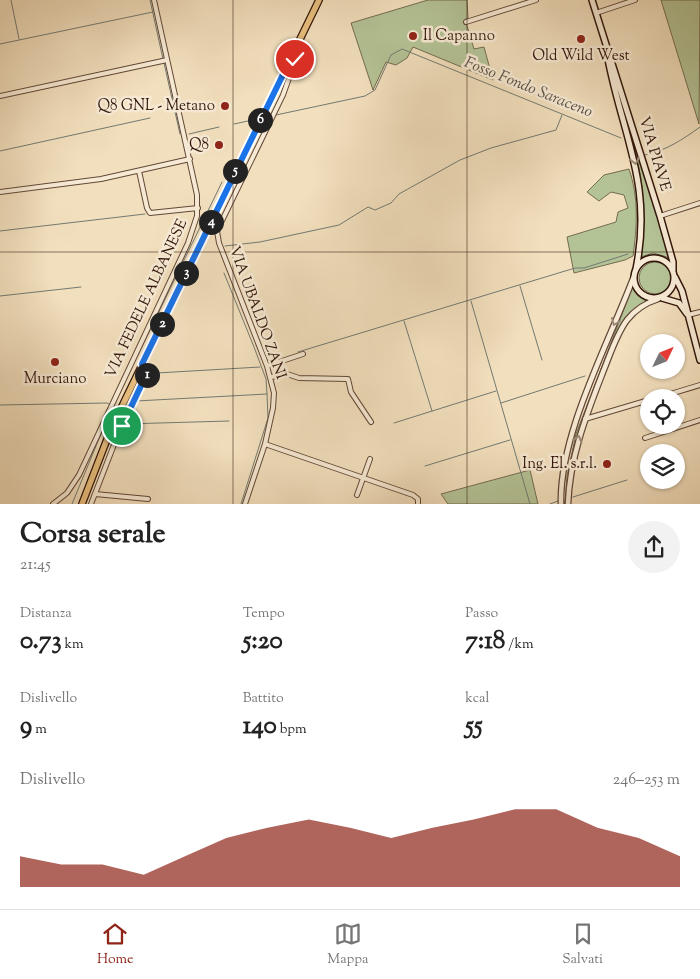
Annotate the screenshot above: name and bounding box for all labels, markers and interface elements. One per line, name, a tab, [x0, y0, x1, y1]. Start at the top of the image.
place label: Il Capanno	[423, 26, 495, 47]
marker: Il Capanno	[407, 30, 419, 42]
marker: Old Wild West	[575, 33, 587, 45]
pin	[274, 38, 316, 80]
icon: check	[281, 45, 309, 73]
place label: Old Wild West	[532, 46, 630, 67]
water label: Fosso Fondo Saraceno	[460, 52, 596, 124]
place label: Q8 GNL - Metano	[98, 96, 215, 117]
marker: Q8 GNL - Metano	[219, 100, 231, 112]
pin: 6	[248, 108, 272, 132]
text: 6	[257, 110, 264, 130]
street label: VIA PIAVE	[633, 114, 675, 194]
place label: Q8	[189, 135, 209, 156]
marker: Q8	[213, 139, 225, 151]
one-way arrow	[629, 156, 640, 165]
pin: 5	[222, 158, 248, 184]
text: 5	[233, 161, 238, 181]
pin: 4	[198, 210, 224, 234]
text: 4	[208, 212, 215, 232]
street label: VIA FEDELE ALBANESE	[101, 216, 193, 382]
street label: VIA UBALDO ZANI	[223, 244, 291, 383]
pin: 3	[174, 260, 198, 286]
text: 3	[184, 263, 189, 283]
pin: 2	[150, 312, 174, 336]
text: 2	[159, 314, 166, 334]
one-way arrow	[611, 317, 622, 326]
north arrow	[640, 334, 685, 379]
map controls	[640, 334, 685, 489]
marker: Murciano	[49, 356, 61, 368]
pin: 1	[134, 362, 160, 388]
text: 1	[145, 365, 150, 385]
place label: Murciano	[24, 369, 86, 390]
button: locate	[640, 389, 685, 434]
pin	[101, 405, 143, 447]
icon: arrive	[108, 412, 136, 440]
one-way arrow	[573, 435, 583, 443]
button: layers	[640, 444, 685, 489]
place label: Ing. El. s.r.l.	[522, 454, 597, 475]
marker: Ing. El. s.r.l.	[601, 458, 613, 470]
text: Corsa serale	[20, 515, 166, 555]
button: share	[628, 521, 680, 573]
text: 21:45	[20, 554, 51, 577]
text: Distanza	[20, 604, 72, 624]
text: Tempo	[243, 604, 285, 624]
text: Passo	[465, 604, 498, 624]
text: 0.73	[20, 624, 61, 660]
text: 5:20	[243, 624, 283, 660]
text: 7:18	[465, 624, 505, 660]
text: km	[61, 635, 84, 655]
text: /km	[505, 635, 534, 655]
text: Dislivello	[20, 689, 77, 709]
text: Battito	[243, 689, 284, 709]
text: kcal	[465, 689, 489, 709]
text: 9	[20, 709, 32, 745]
text: 140	[243, 709, 277, 745]
text: 55	[465, 709, 483, 745]
text: m	[32, 720, 47, 740]
text: bpm	[277, 720, 307, 740]
text: Dislivello	[20, 769, 85, 792]
text: 246–253 m	[613, 769, 680, 792]
tab: Home	[97, 920, 134, 970]
tab: Mappa	[327, 920, 368, 970]
tab: Salvati	[562, 920, 603, 970]

